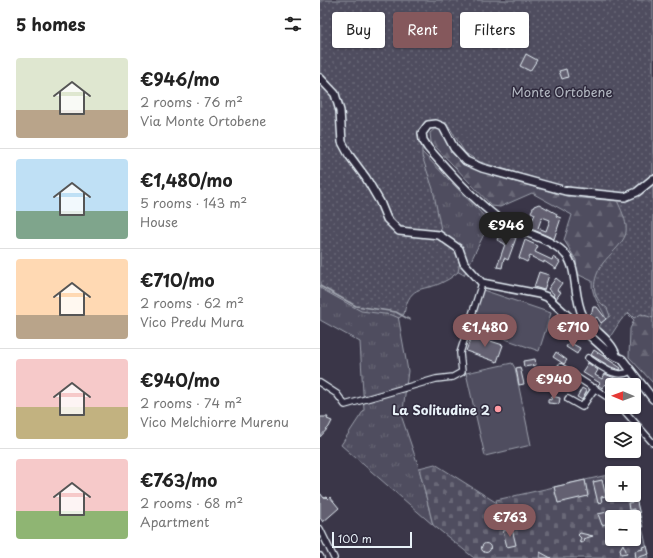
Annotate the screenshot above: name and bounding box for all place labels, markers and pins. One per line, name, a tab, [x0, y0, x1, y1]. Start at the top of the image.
pin: €946	[482, 212, 530, 246]
pin: €1,480	[452, 314, 518, 348]
pin: €710	[549, 314, 597, 348]
pin: €940	[530, 366, 578, 400]
place label: La Solitudine 2	[392, 400, 490, 419]
marker: La Solitudine 2	[493, 404, 503, 414]
pin: €763	[486, 504, 534, 538]

